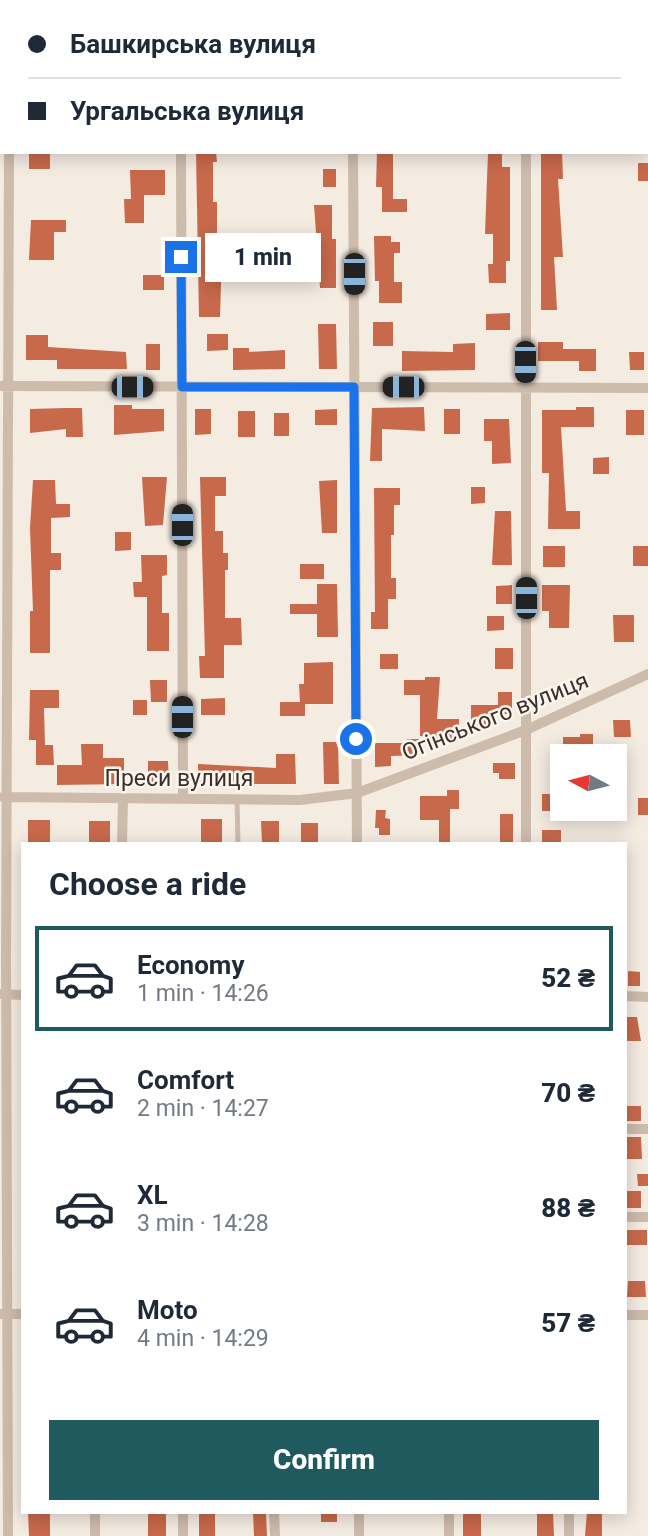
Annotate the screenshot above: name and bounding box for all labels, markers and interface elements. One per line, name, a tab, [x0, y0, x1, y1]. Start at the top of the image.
text: Башкирська вулиця	[70, 29, 316, 59]
text: Ургальська вулиця	[70, 96, 304, 126]
callout: 1 min	[206, 232, 321, 282]
route end	[165, 241, 197, 273]
text: 1 min	[234, 244, 292, 271]
car	[344, 253, 365, 295]
car	[515, 341, 536, 383]
car	[112, 377, 154, 398]
car	[383, 377, 425, 398]
car	[172, 504, 193, 546]
car	[516, 577, 537, 619]
street label: Огінського вулиця	[398, 667, 592, 766]
car	[172, 696, 193, 738]
route start	[340, 723, 372, 755]
north arrow	[550, 744, 626, 821]
map controls	[550, 744, 627, 821]
street label: Преси вулиця	[105, 765, 253, 792]
text: Choose a ride	[49, 865, 246, 903]
icon: car	[53, 947, 116, 1010]
text: Economy	[137, 950, 244, 980]
text: 52 ₴	[541, 963, 595, 993]
text: 1 min · 14:26	[137, 980, 269, 1007]
icon: car	[53, 1062, 116, 1125]
text: Comfort	[137, 1065, 234, 1095]
text: 70 ₴	[541, 1078, 595, 1108]
text: 2 min · 14:27	[137, 1095, 269, 1122]
icon: car	[53, 1177, 116, 1240]
text: XL	[137, 1180, 168, 1210]
text: 88 ₴	[541, 1193, 595, 1223]
text: 3 min · 14:28	[137, 1210, 269, 1237]
icon: car	[53, 1292, 116, 1355]
text: Moto	[137, 1295, 198, 1325]
text: 57 ₴	[541, 1308, 595, 1338]
text: 4 min · 14:29	[137, 1325, 269, 1352]
button: Confirm	[49, 1420, 599, 1500]

